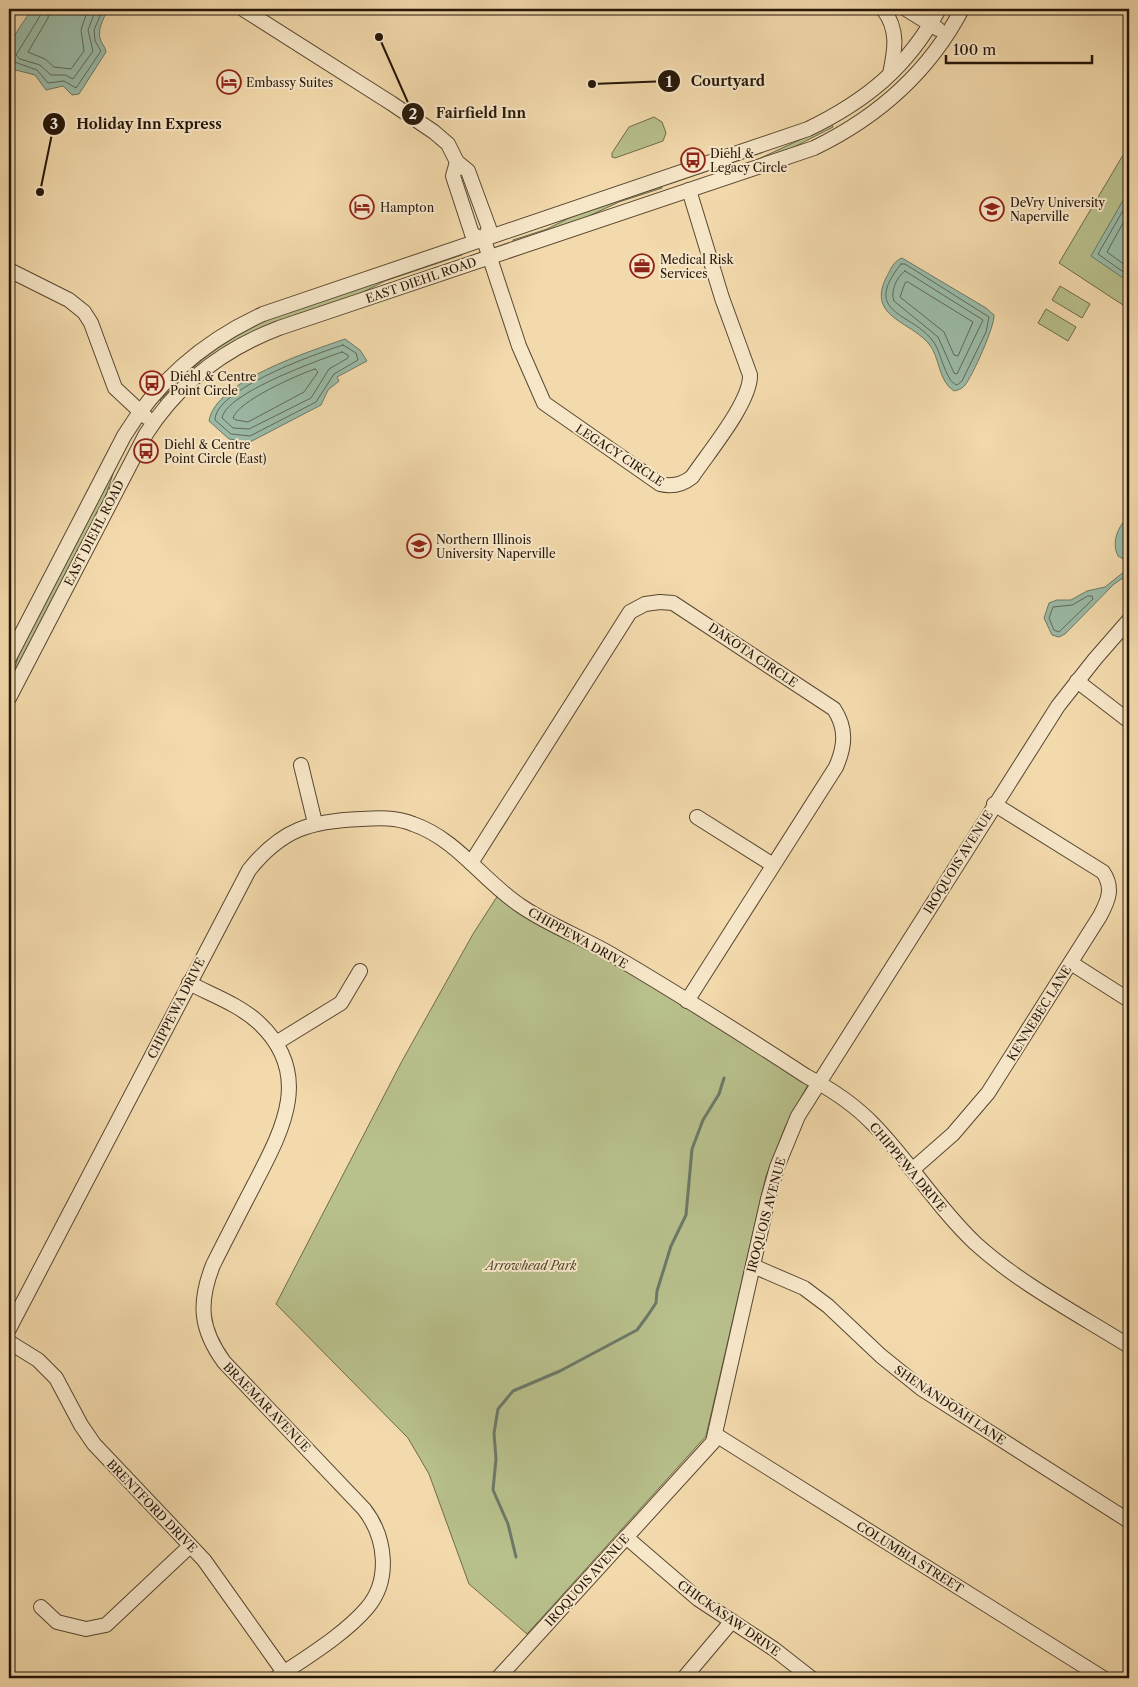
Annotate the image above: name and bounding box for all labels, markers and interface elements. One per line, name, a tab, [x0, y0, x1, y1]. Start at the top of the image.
scale bar	[946, 32, 1092, 64]
text: 100 m	[953, 40, 996, 59]
callout: Courtyard	[656, 67, 776, 96]
hotel icon: Embassy Suites	[216, 69, 242, 95]
text: 1	[666, 72, 673, 91]
text: Courtyard	[691, 72, 766, 90]
place label: Embassy Suites	[246, 75, 333, 90]
callout: Fairfield Inn	[400, 99, 536, 128]
text: 2	[409, 104, 418, 123]
text: Fairfield Inn	[436, 104, 527, 122]
callout: Holiday Inn Express	[41, 109, 232, 138]
text: 3	[50, 114, 58, 133]
text: Holiday Inn Express	[76, 115, 222, 133]
place label: Diehl & Legacy Circle	[710, 146, 788, 175]
bus stop icon: Diehl & Legacy Circle	[680, 147, 706, 173]
hotel icon: Hampton	[349, 194, 375, 220]
place label: DeVry University Naperville	[1010, 195, 1106, 224]
school or university icon: DeVry University Naperville	[979, 196, 1005, 222]
place label: Hampton	[380, 200, 435, 215]
place label: Medical Risk Services	[660, 252, 735, 281]
office icon: Medical Risk Services	[629, 253, 655, 279]
street label: EAST DIEHL ROAD	[363, 254, 479, 306]
place label: Diehl & Centre Point Circle	[170, 369, 257, 398]
bus stop icon: Diehl & Centre Point Circle	[139, 370, 165, 396]
street label: LEGACY CIRCLE	[573, 421, 667, 489]
place label: Diehl & Centre Point Circle (East)	[164, 437, 267, 466]
bus stop icon: Diehl & Centre Point Circle (East)	[133, 438, 159, 464]
street label: EAST DIEHL ROAD	[61, 477, 127, 588]
place label: Northern Illinois University Naperville	[436, 532, 556, 561]
school or university icon: Northern Illinois University Naperville	[406, 533, 432, 559]
street label: DAKOTA CIRCLE	[706, 620, 800, 690]
street label: IROQUOIS AVENUE	[920, 808, 996, 916]
street label: CHIPPEWA DRIVE	[526, 904, 630, 972]
street label: CHIPPEWA DRIVE	[144, 955, 208, 1061]
street label: KENNEBEC LANE	[1004, 963, 1074, 1063]
street label: CHIPPEWA DRIVE	[866, 1119, 950, 1215]
street label: IROQUOIS AVENUE	[743, 1156, 789, 1274]
park label: Arrowhead Park	[484, 1258, 577, 1273]
street label: BRAEMAR AVENUE	[220, 1359, 314, 1455]
street label: SHENANDOAH LANE	[891, 1362, 1009, 1448]
street label: BRENTFORD DRIVE	[104, 1456, 200, 1556]
street label: COLUMBIA STREET	[854, 1518, 966, 1596]
street label: IROQUOIS AVENUE	[542, 1531, 632, 1629]
street label: CHICKASAW DRIVE	[675, 1577, 783, 1659]

